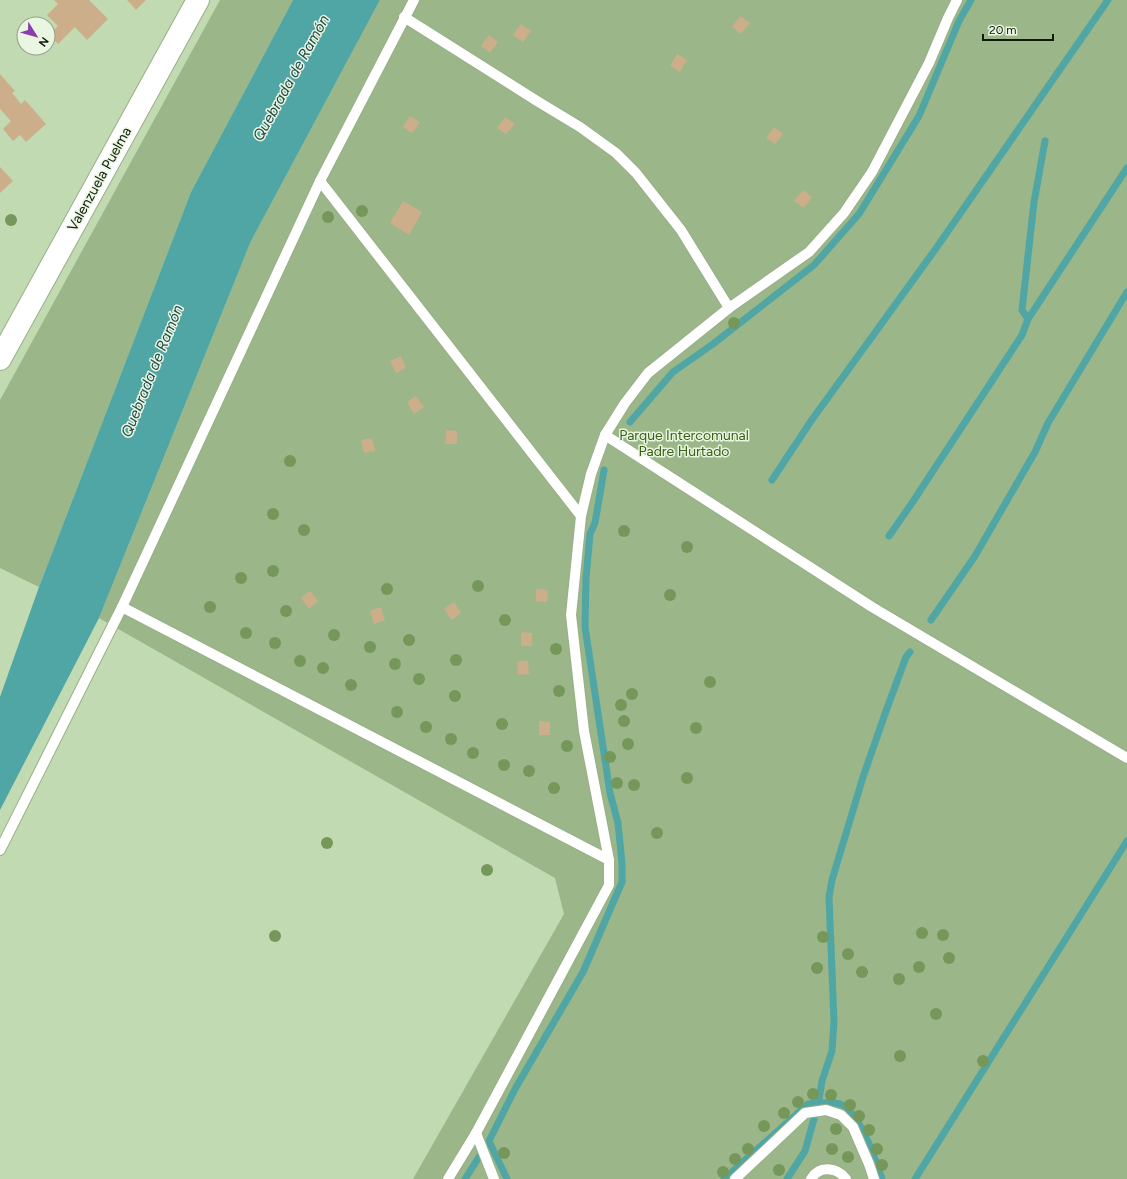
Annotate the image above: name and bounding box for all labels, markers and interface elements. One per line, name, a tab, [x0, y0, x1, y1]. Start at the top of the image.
water label: Quebrada de Ramón	[249, 12, 333, 144]
north arrow	[16, 16, 56, 56]
scale bar	[983, 16, 1053, 42]
text: 20 m	[989, 23, 1017, 37]
text: N	[36, 34, 51, 49]
street label: Valenzuela Puelma	[64, 124, 135, 234]
water label: Quebrada de Ramón	[117, 302, 187, 440]
park label: Parque Intercomunal Padre Hurtado	[619, 427, 749, 460]

